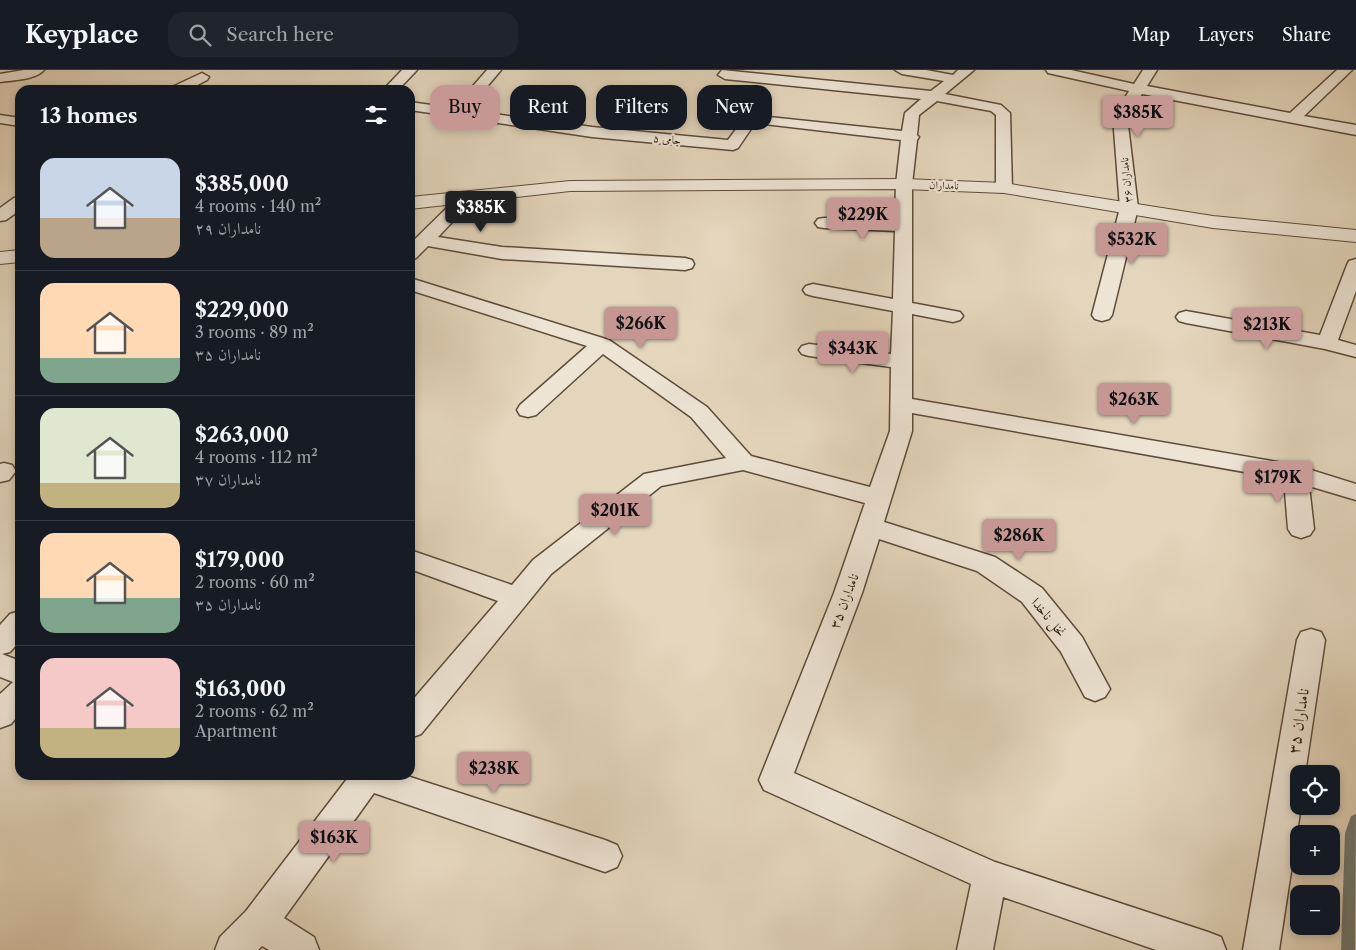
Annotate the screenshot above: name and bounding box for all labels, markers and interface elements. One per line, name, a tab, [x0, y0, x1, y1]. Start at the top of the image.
search box	[168, 12, 518, 57]
text: Keyplace	[25, 20, 138, 49]
icon: search	[186, 21, 214, 49]
text: Search here	[226, 23, 334, 46]
text: Map	[1132, 24, 1170, 46]
text: Layers	[1198, 24, 1254, 46]
text: Share	[1282, 24, 1331, 46]
chip: Buy	[430, 85, 500, 130]
chip: Rent	[510, 85, 586, 130]
chip: Filters	[596, 85, 687, 130]
chip: New	[697, 85, 772, 130]
pin: $385K	[1103, 96, 1173, 138]
icon: filters	[362, 101, 390, 129]
text: $385K	[1113, 102, 1163, 122]
text: 13 homes	[40, 103, 138, 128]
street label: جامی ۵	[652, 131, 682, 147]
street label: نامداران ۳۶	[1117, 157, 1135, 203]
text: $385,000	[195, 171, 289, 196]
street label: نامداران	[929, 177, 959, 193]
icon: home	[80, 178, 140, 238]
pin: $385K	[446, 190, 516, 233]
text: 4 rooms · 140 m²	[195, 196, 321, 216]
text: $385K	[456, 197, 506, 217]
pin: $229K	[828, 198, 898, 240]
text: $229K	[838, 204, 888, 224]
text: نامداران ۲۹	[195, 218, 261, 238]
pin: $532K	[1097, 222, 1167, 265]
text: $532K	[1107, 229, 1157, 249]
text: $229,000	[195, 297, 289, 322]
icon: home	[80, 303, 140, 363]
pin: $266K	[606, 306, 676, 349]
pin: $213K	[1232, 308, 1302, 350]
text: $266K	[616, 313, 666, 333]
text: $213K	[1243, 314, 1291, 334]
text: 3 rooms · 89 m²	[195, 322, 314, 342]
pin: $343K	[818, 332, 888, 374]
text: $343K	[828, 338, 878, 358]
text: نامداران ۳۵	[195, 344, 261, 364]
pin: $263K	[1099, 382, 1169, 425]
text: $263K	[1109, 389, 1159, 409]
text: $263,000	[195, 422, 289, 447]
icon: home	[80, 428, 140, 488]
text: 4 rooms · 112 m²	[195, 447, 318, 467]
pin: $179K	[1243, 460, 1313, 503]
text: $179K	[1255, 467, 1301, 487]
text: نامداران ۳۷	[195, 469, 261, 489]
pin: $201K	[580, 494, 650, 536]
text: $201K	[591, 500, 639, 520]
pin: $286K	[984, 518, 1054, 561]
text: $286K	[994, 525, 1044, 545]
text: $179,000	[195, 547, 284, 572]
icon: home	[80, 553, 140, 613]
street label: نامداران ۳۵	[825, 571, 863, 631]
text: 2 rooms · 60 m²	[195, 572, 315, 592]
text: نامداران ۳۵	[195, 594, 261, 614]
street label: نخل ناخدا	[1026, 594, 1071, 642]
text: $163,000	[195, 676, 286, 701]
icon: home	[80, 678, 140, 738]
street label: نامداران ۳۵	[1283, 687, 1313, 755]
text: 2 rooms · 62 m²	[195, 701, 314, 721]
text: Apartment	[195, 721, 277, 741]
pin: $238K	[459, 752, 529, 794]
text: $238K	[469, 758, 519, 778]
map controls	[1290, 765, 1340, 935]
button: locate	[1290, 765, 1340, 815]
pin: $163K	[299, 820, 369, 863]
button: +	[1290, 825, 1340, 875]
text: $163K	[310, 827, 358, 847]
button: −	[1290, 885, 1340, 935]

